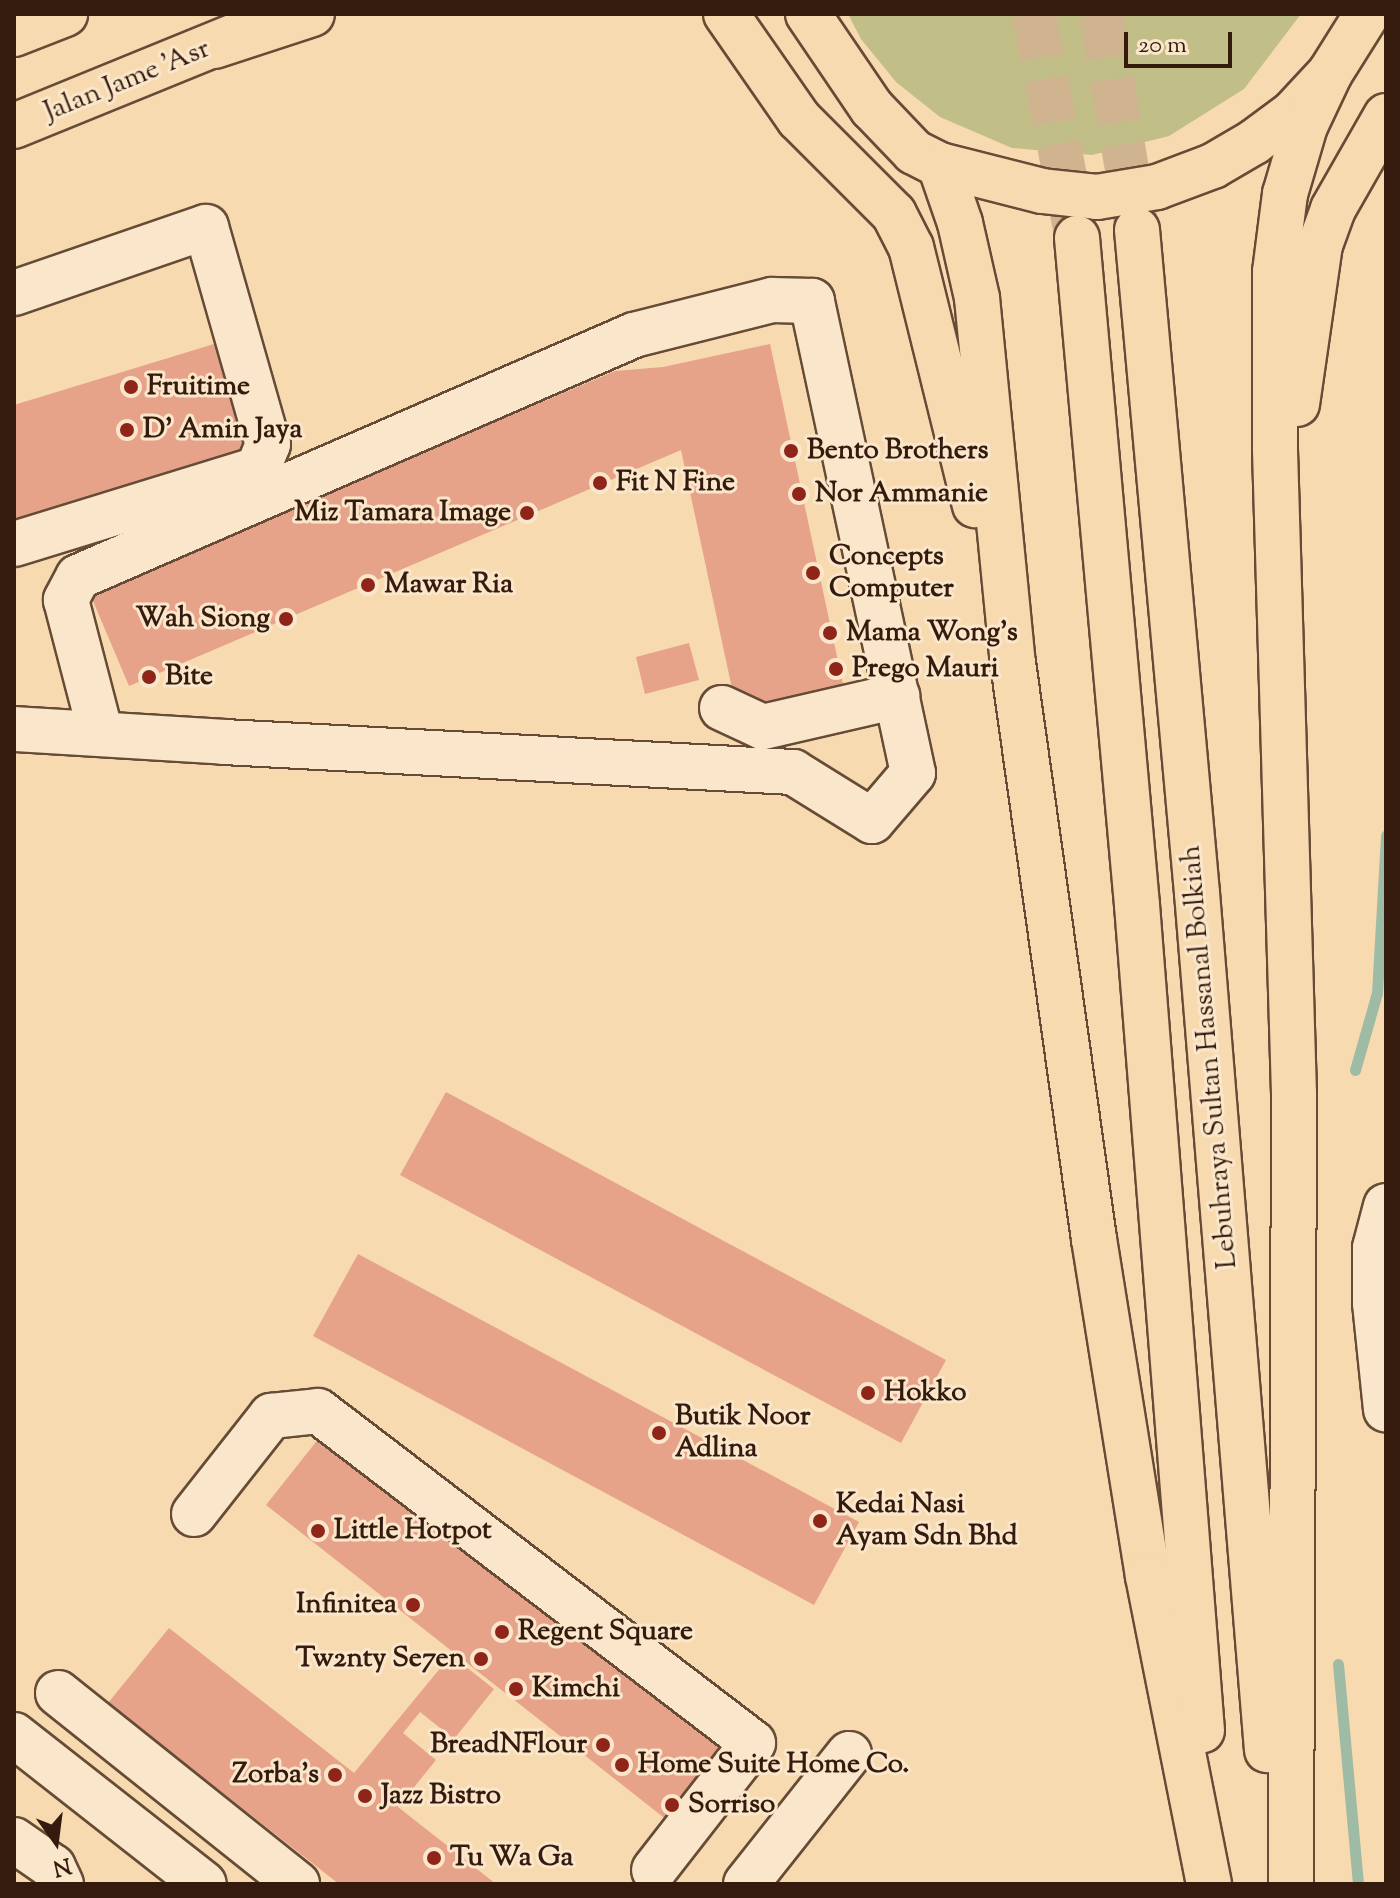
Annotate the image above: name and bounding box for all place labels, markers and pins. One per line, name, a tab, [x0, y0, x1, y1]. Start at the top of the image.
place label: Fruitime	[147, 370, 250, 404]
marker: Fruitime	[122, 378, 140, 396]
place label: D' Amin Jaya	[143, 413, 302, 447]
marker: D' Amin Jaya	[118, 421, 136, 439]
place label: Bento Brothers	[807, 434, 988, 468]
marker: Bento Brothers	[782, 442, 800, 460]
place label: Fit N Fine	[616, 466, 735, 500]
marker: Fit N Fine	[591, 474, 609, 492]
place label: Nor Ammanie	[815, 477, 988, 511]
marker: Nor Ammanie	[790, 485, 808, 503]
place label: Miz Tamara Image	[294, 496, 511, 530]
marker: Miz Tamara Image	[518, 504, 536, 522]
place label: Concepts Computer	[829, 540, 954, 606]
marker: Concepts Computer	[804, 564, 822, 582]
place label: Mawar Ria	[384, 568, 513, 602]
marker: Mawar Ria	[359, 576, 377, 594]
place label: Wah Siong	[135, 602, 270, 636]
marker: Wah Siong	[277, 610, 295, 628]
place label: Mama Wong's	[846, 616, 1018, 650]
marker: Mama Wong's	[821, 624, 839, 642]
place label: Prego Mauri	[852, 652, 999, 686]
place label: Bite	[165, 660, 213, 694]
marker: Prego Mauri	[827, 660, 845, 678]
marker: Bite	[140, 668, 158, 686]
place label: Hokko	[884, 1376, 967, 1410]
marker: Hokko	[859, 1384, 877, 1402]
place label: Butik Noor Adlina	[675, 1400, 811, 1466]
marker: Butik Noor Adlina	[650, 1424, 668, 1442]
place label: Kedai Nasi Ayam Sdn Bhd	[836, 1488, 1018, 1554]
marker: Kedai Nasi Ayam Sdn Bhd	[811, 1512, 829, 1530]
place label: Little Hotpot	[334, 1514, 492, 1548]
marker: Little Hotpot	[309, 1522, 327, 1540]
place label: Infinitea	[296, 1588, 397, 1622]
marker: Infinitea	[404, 1596, 422, 1614]
place label: Regent Square	[518, 1615, 693, 1649]
marker: Regent Square	[493, 1623, 511, 1641]
place label: Tw2nty Se7en	[295, 1642, 465, 1676]
marker: Tw2nty Se7en	[472, 1650, 490, 1668]
place label: Kimchi	[532, 1672, 620, 1706]
marker: Kimchi	[507, 1680, 525, 1698]
place label: BreadNFlour	[430, 1728, 587, 1762]
marker: BreadNFlour	[594, 1736, 612, 1754]
place label: Home Suite Home Co.	[638, 1748, 909, 1782]
marker: Home Suite Home Co.	[613, 1756, 631, 1774]
place label: Zorba's	[232, 1758, 319, 1792]
marker: Zorba's	[326, 1766, 344, 1784]
place label: Jazz Bistro	[381, 1779, 501, 1813]
marker: Jazz Bistro	[356, 1787, 374, 1805]
place label: Sorriso	[688, 1788, 775, 1822]
marker: Sorriso	[663, 1796, 681, 1814]
place label: Tu Wa Ga	[450, 1841, 573, 1875]
marker: Tu Wa Ga	[425, 1849, 443, 1867]

